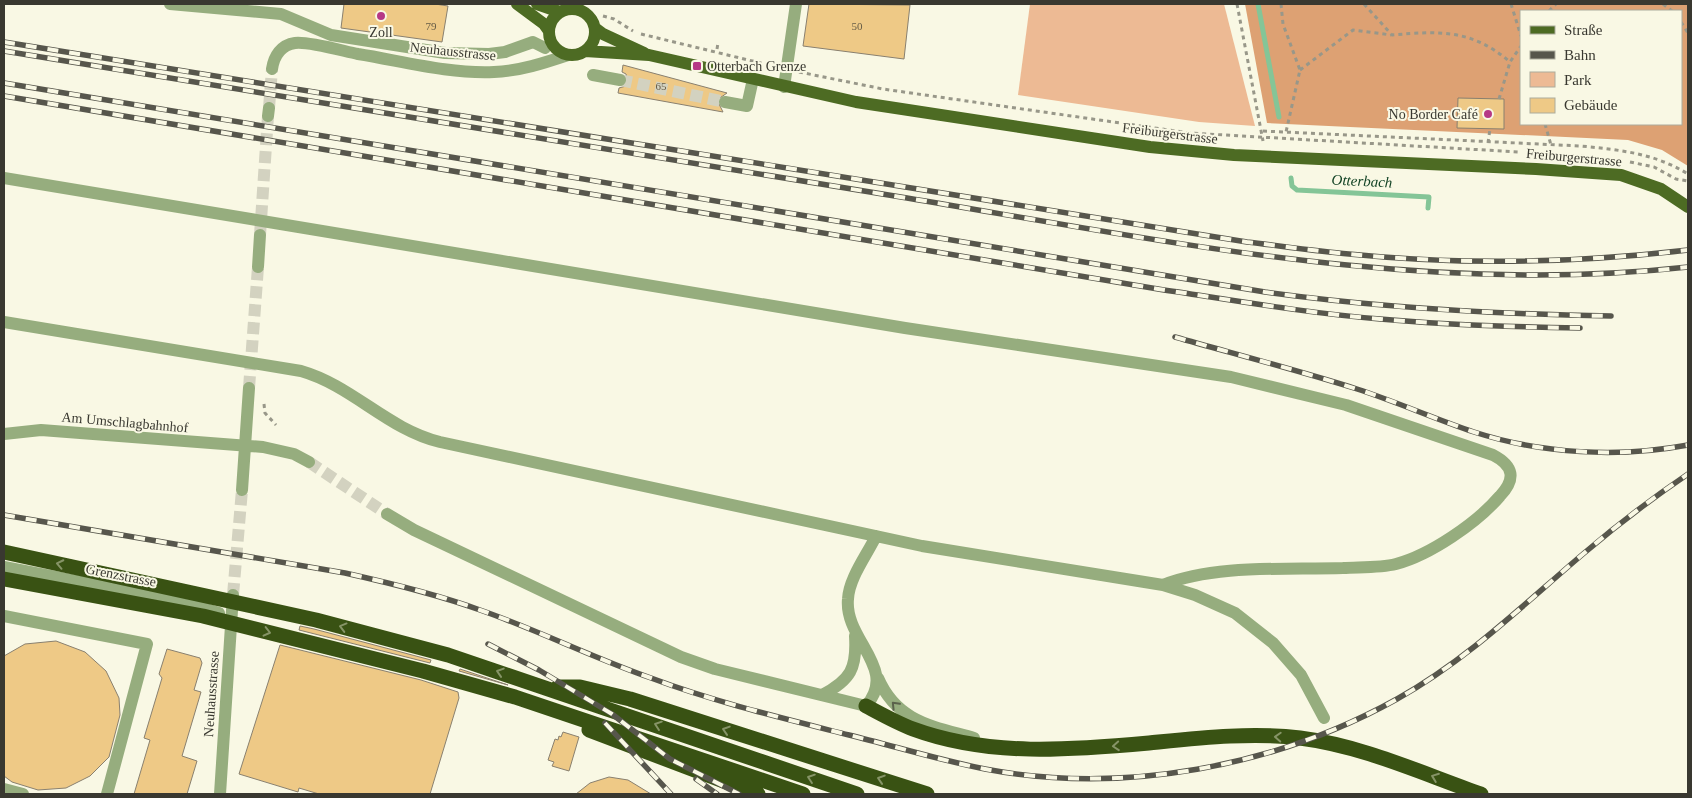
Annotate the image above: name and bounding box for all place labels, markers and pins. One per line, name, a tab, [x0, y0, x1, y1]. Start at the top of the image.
marker: Zoll	[375, 10, 387, 22]
place label: Zoll	[369, 25, 393, 40]
place label: Otterbach Grenze	[707, 59, 806, 74]
marker: Otterbach Grenze	[691, 60, 703, 72]
place label: No Border Café	[1389, 107, 1478, 122]
marker: No Border Café	[1482, 108, 1494, 120]

